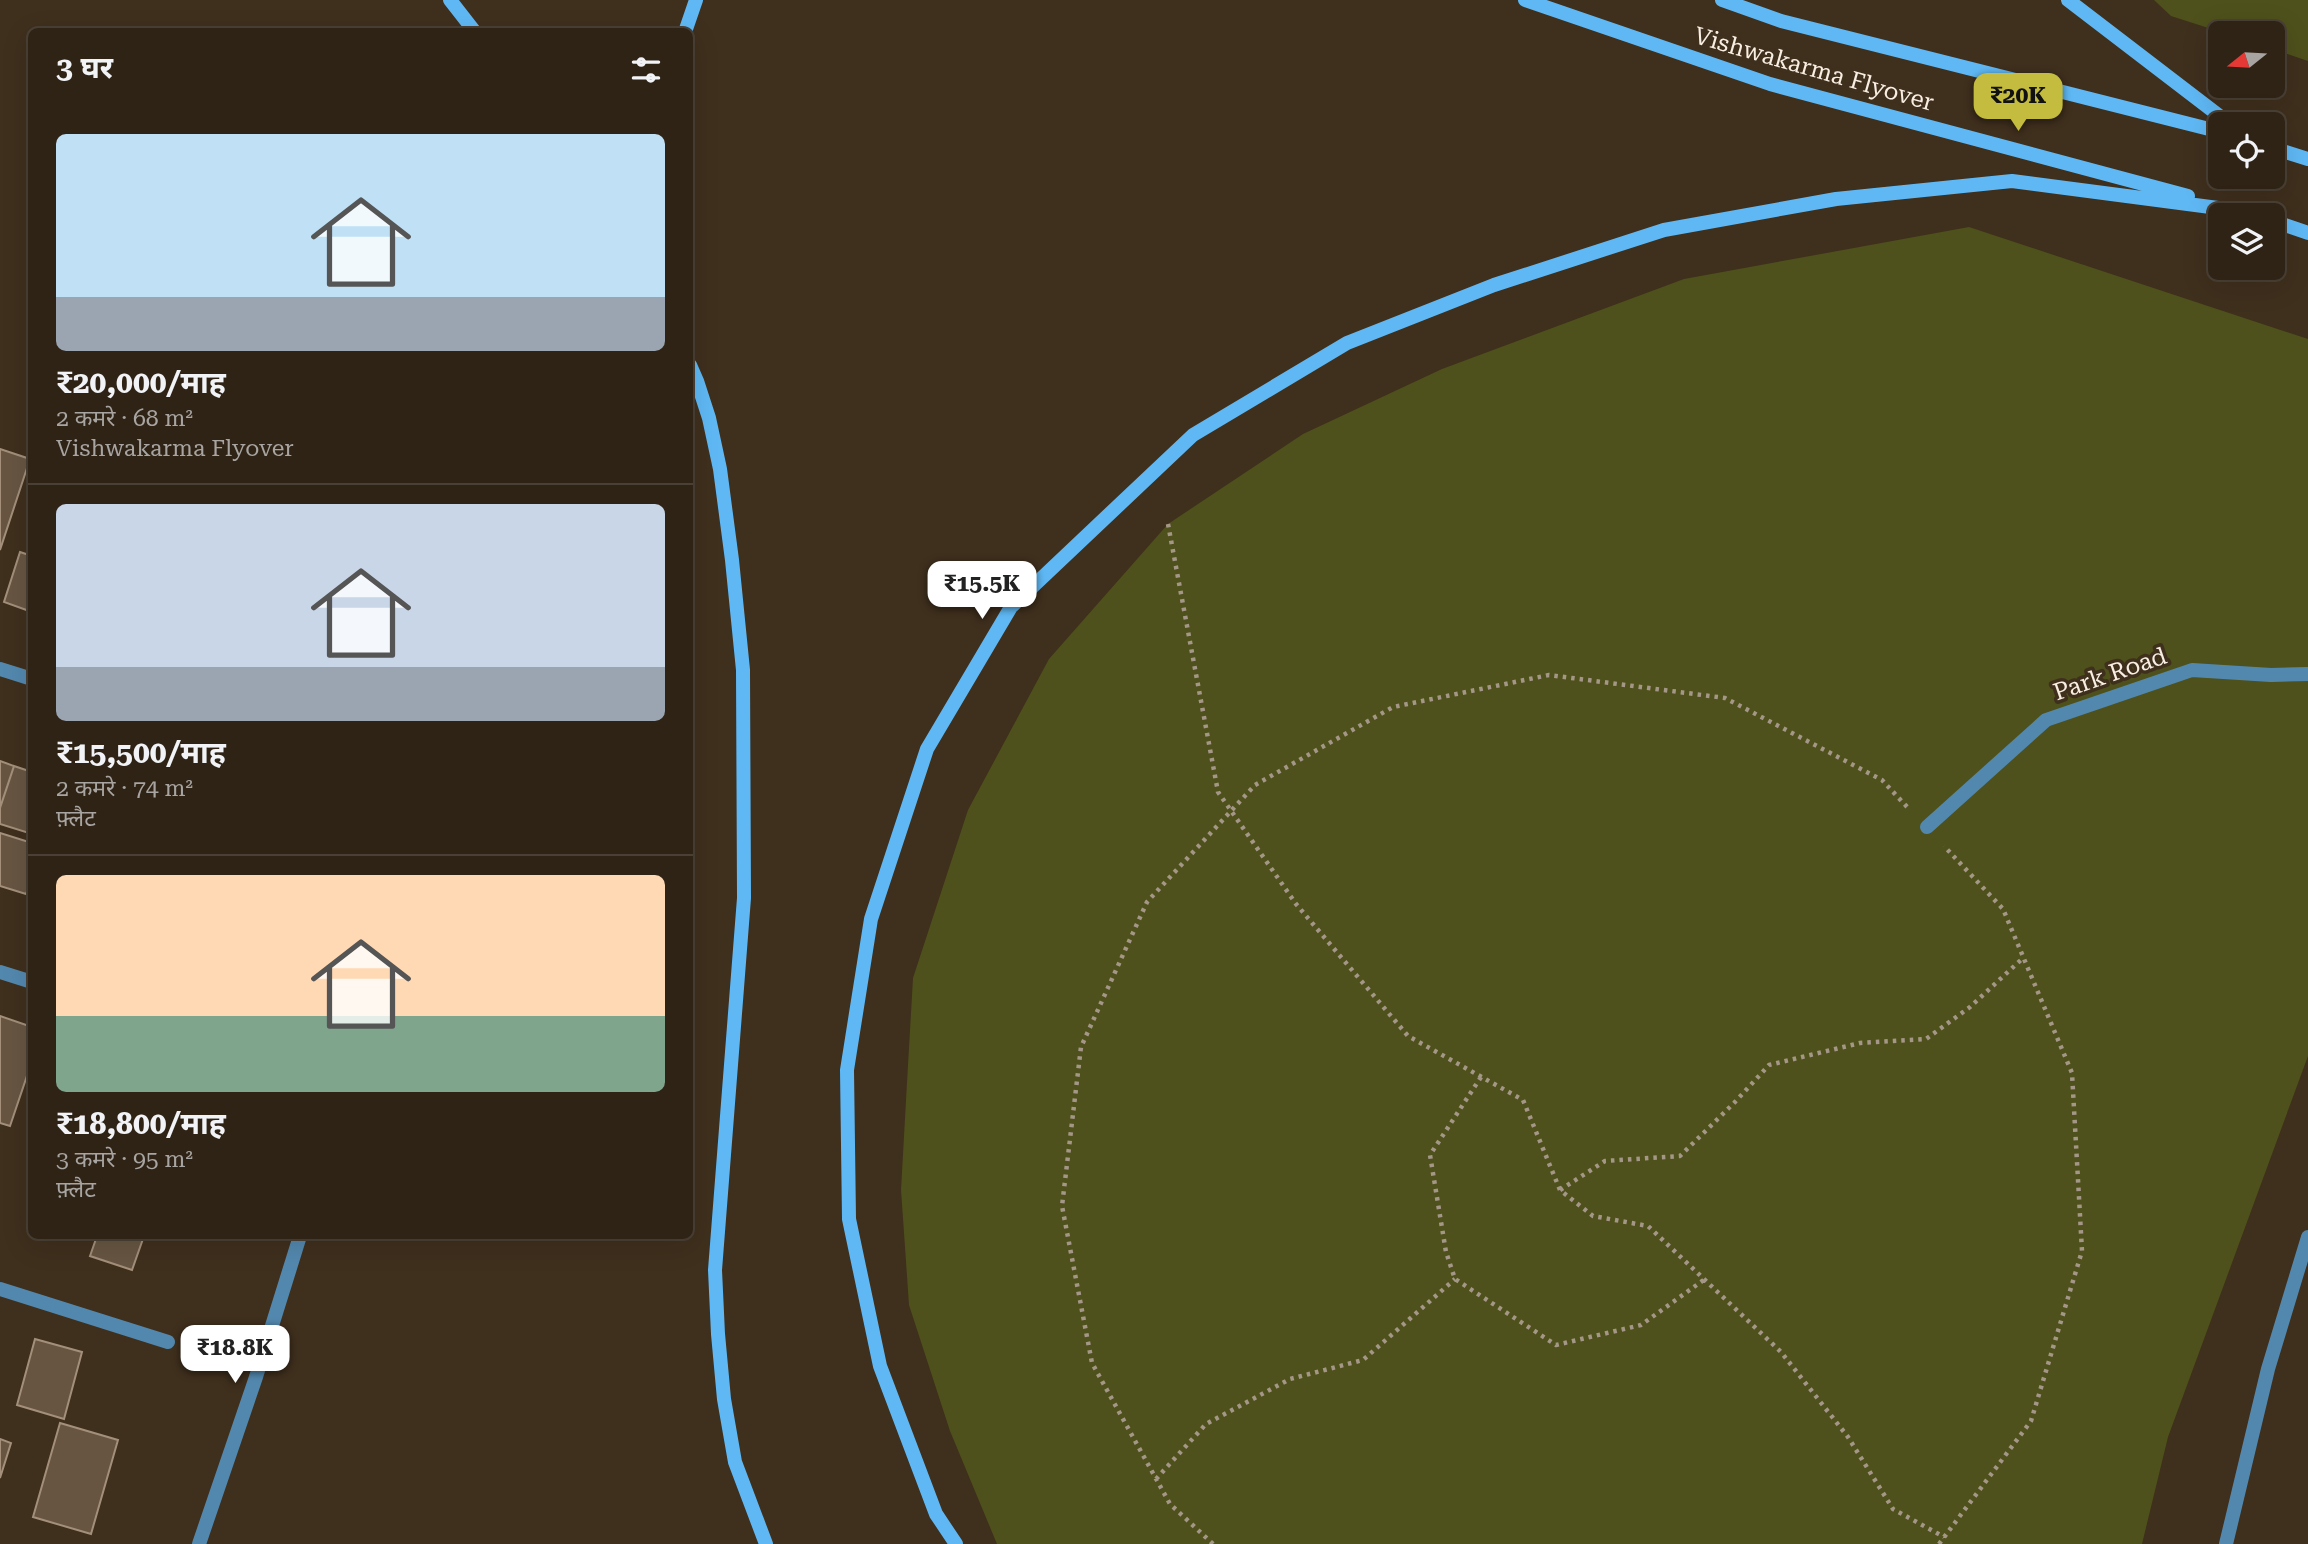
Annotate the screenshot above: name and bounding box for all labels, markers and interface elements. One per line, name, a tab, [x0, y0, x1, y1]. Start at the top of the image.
street label: Vishwakarma Flyover	[1691, 21, 1937, 117]
north arrow	[2208, 21, 2286, 98]
map controls	[2208, 21, 2285, 280]
text: 3 घर	[56, 50, 113, 85]
icon: filters	[627, 51, 665, 89]
pin: ₹20K	[1977, 74, 2059, 133]
text: ₹20K	[1990, 82, 2046, 109]
button: locate	[2208, 112, 2285, 189]
icon: home	[298, 179, 424, 305]
button: layers	[2208, 203, 2285, 280]
text: ₹20,000/माह	[56, 365, 226, 400]
text: 2 कमरे · 68 m²	[56, 405, 193, 432]
text: Vishwakarma Flyover	[56, 435, 294, 462]
icon: home	[298, 550, 424, 676]
pin: ₹15.5K	[925, 562, 1039, 621]
text: ₹15.5K	[944, 570, 1020, 597]
street label: Park Road	[2050, 642, 2170, 706]
text: ₹15,500/माह	[56, 735, 226, 770]
text: 2 कमरे · 74 m²	[56, 775, 193, 802]
text: फ़्लैट	[56, 805, 96, 832]
icon: home	[298, 921, 424, 1047]
text: ₹18,800/माह	[56, 1106, 226, 1141]
text: 3 कमरे · 95 m²	[56, 1146, 193, 1173]
text: फ़्लैट	[56, 1176, 96, 1203]
pin: ₹18.8K	[178, 1326, 292, 1385]
text: ₹18.8K	[197, 1334, 273, 1361]

